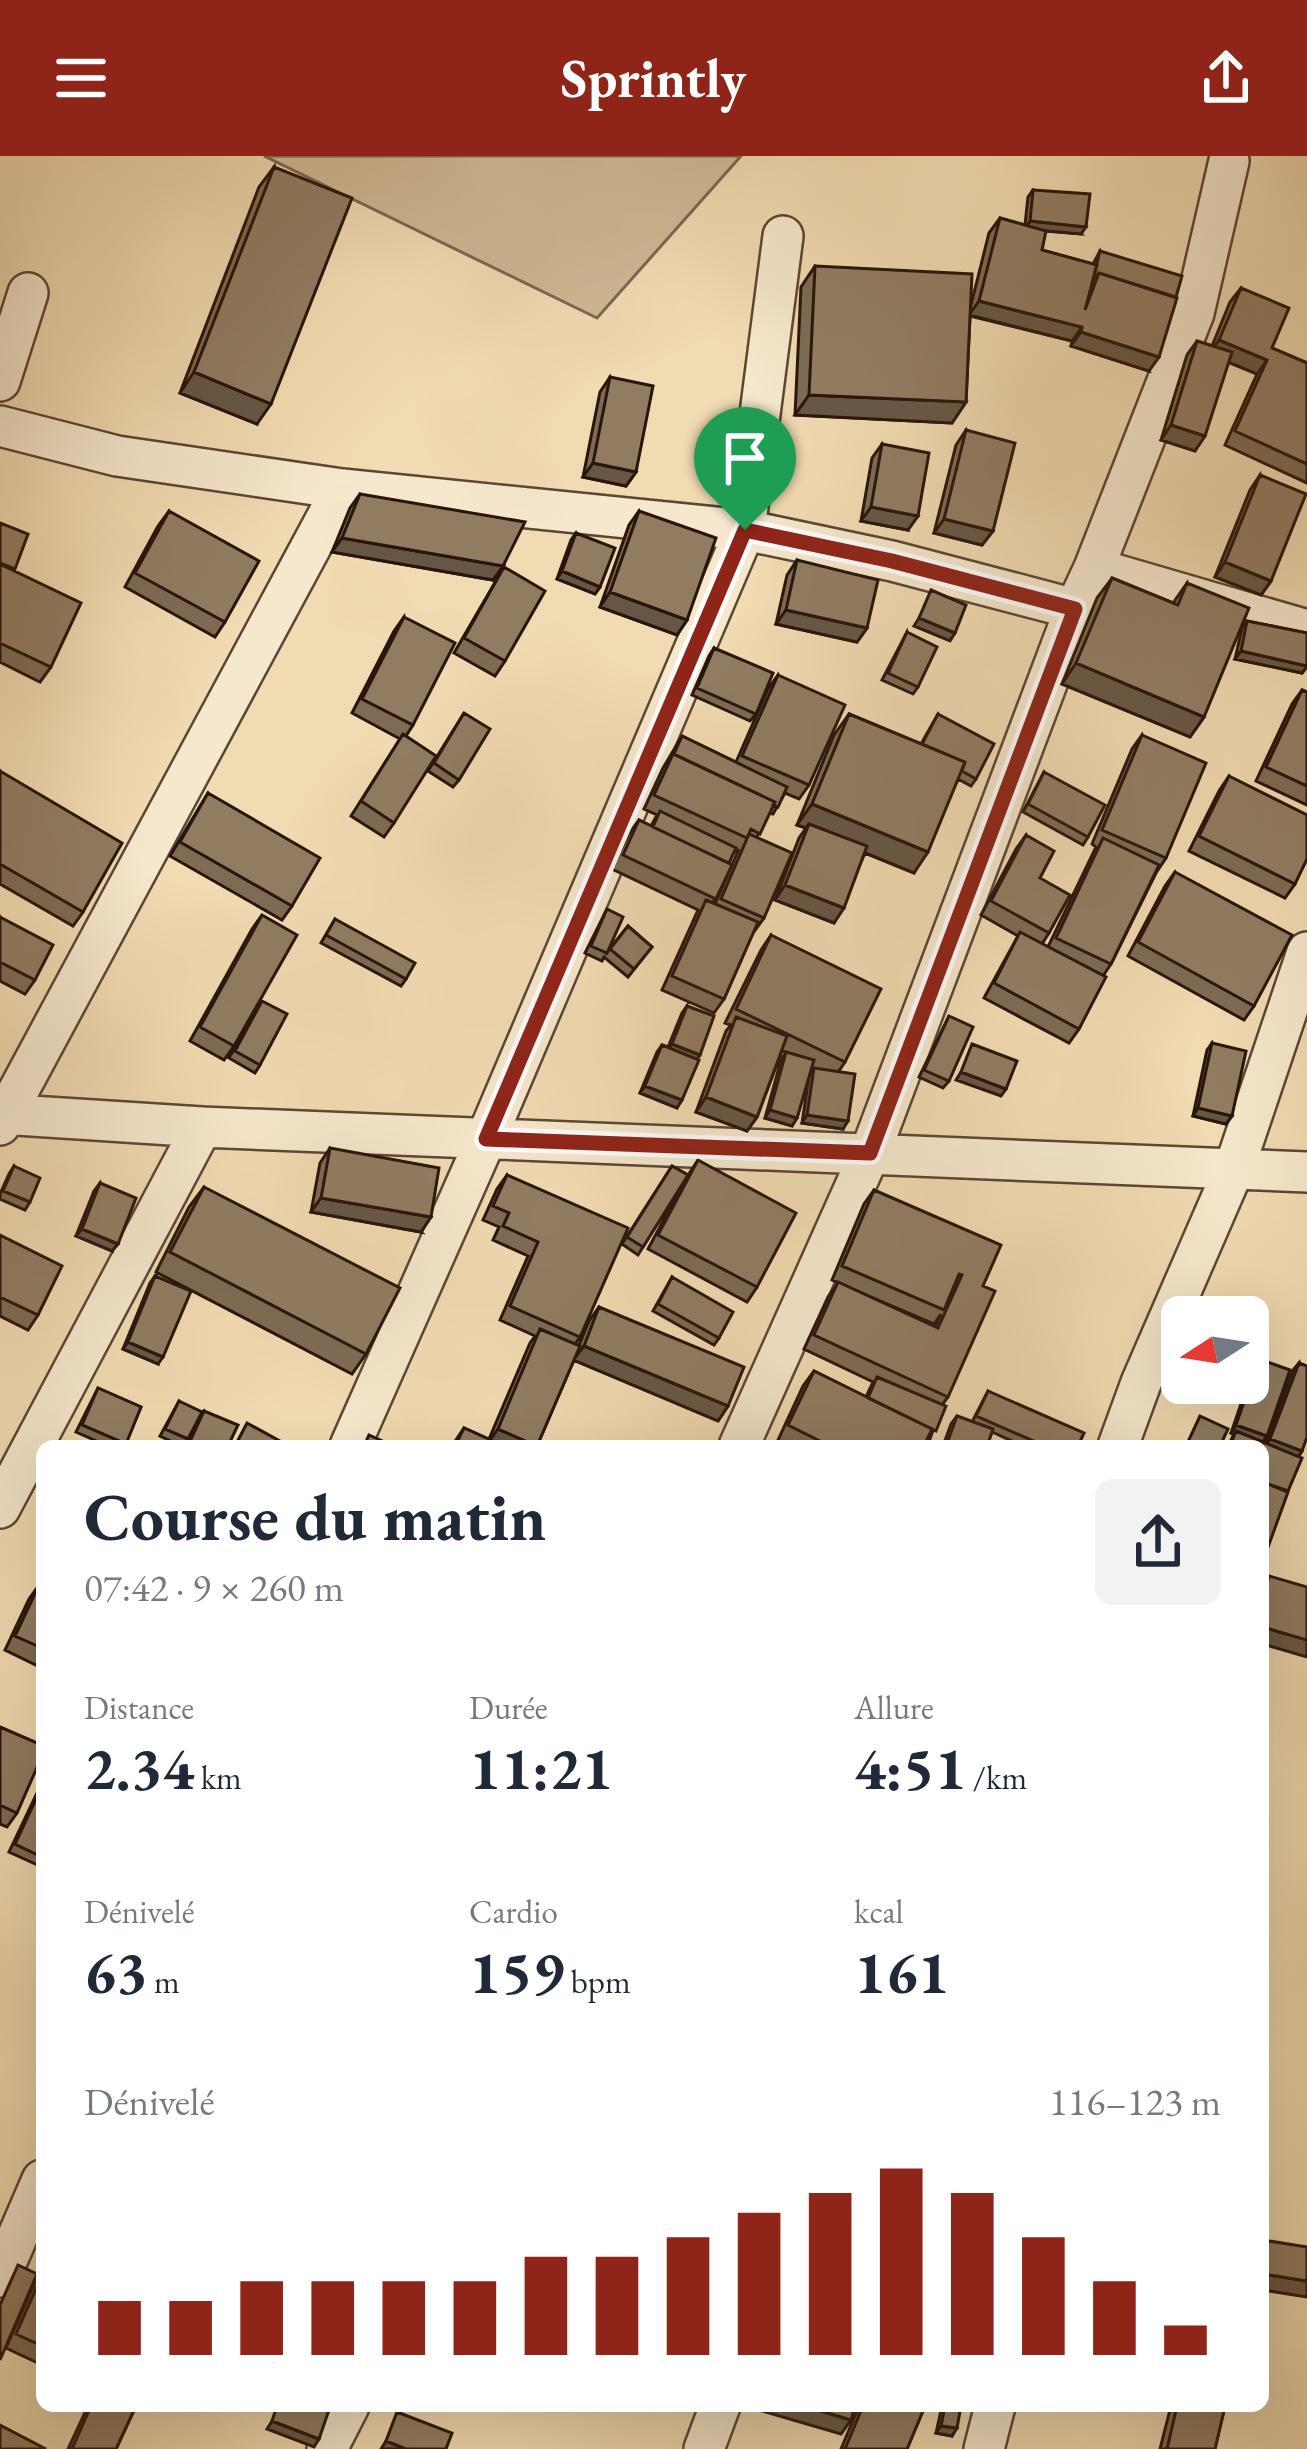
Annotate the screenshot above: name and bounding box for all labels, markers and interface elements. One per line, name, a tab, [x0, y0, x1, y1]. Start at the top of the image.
text: Sprintly	[561, 43, 746, 113]
icon: menu	[48, 45, 114, 111]
icon: share	[1193, 45, 1259, 111]
pin	[694, 407, 796, 530]
icon: arrive	[712, 425, 778, 491]
north arrow	[1161, 1296, 1269, 1404]
map controls	[1161, 1296, 1269, 1404]
text: Course du matin	[84, 1474, 546, 1560]
button: share	[1095, 1479, 1221, 1605]
text: 07:42 · 9 × 260 m	[84, 1562, 344, 1613]
text: Distance	[84, 1686, 194, 1729]
text: Durée	[469, 1686, 548, 1729]
text: Allure	[854, 1686, 934, 1729]
text: 2.34	[84, 1729, 194, 1807]
text: 11:21	[469, 1729, 613, 1807]
text: 4:51	[854, 1729, 966, 1807]
text: km	[194, 1756, 242, 1799]
text: /km	[966, 1756, 1027, 1799]
text: Dénivelé	[84, 1890, 195, 1933]
text: Cardio	[469, 1890, 558, 1933]
text: kcal	[854, 1890, 904, 1933]
text: 63	[84, 1933, 147, 2011]
text: 159	[469, 1933, 564, 2011]
text: 161	[854, 1933, 949, 2011]
text: m	[147, 1960, 180, 2003]
text: bpm	[564, 1960, 631, 2003]
text: Dénivelé	[84, 2076, 215, 2127]
text: 116–123 m	[1049, 2076, 1221, 2127]

